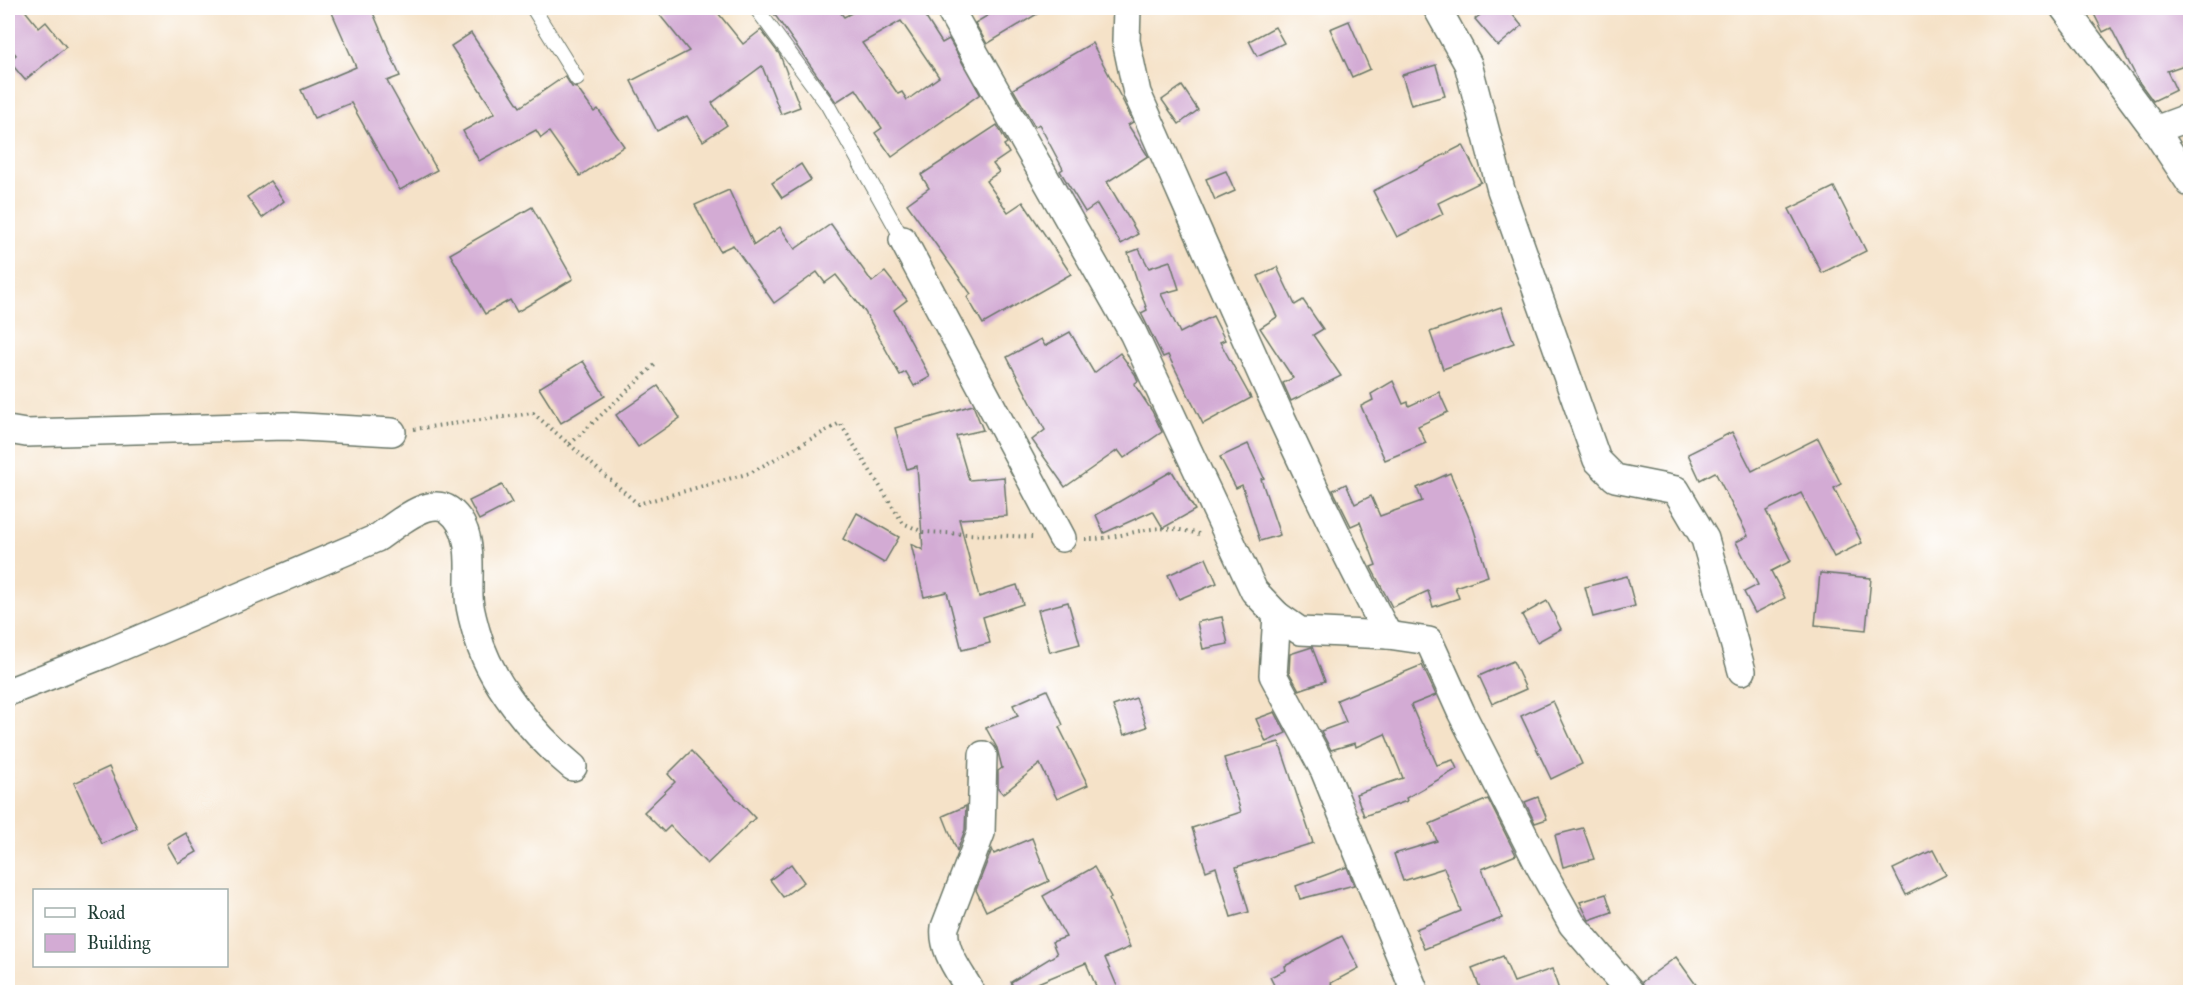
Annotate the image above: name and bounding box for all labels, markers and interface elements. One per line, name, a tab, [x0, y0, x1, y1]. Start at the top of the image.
legend	[33, 889, 228, 967]
text: Road	[87, 902, 125, 924]
text: Building	[87, 932, 151, 955]

